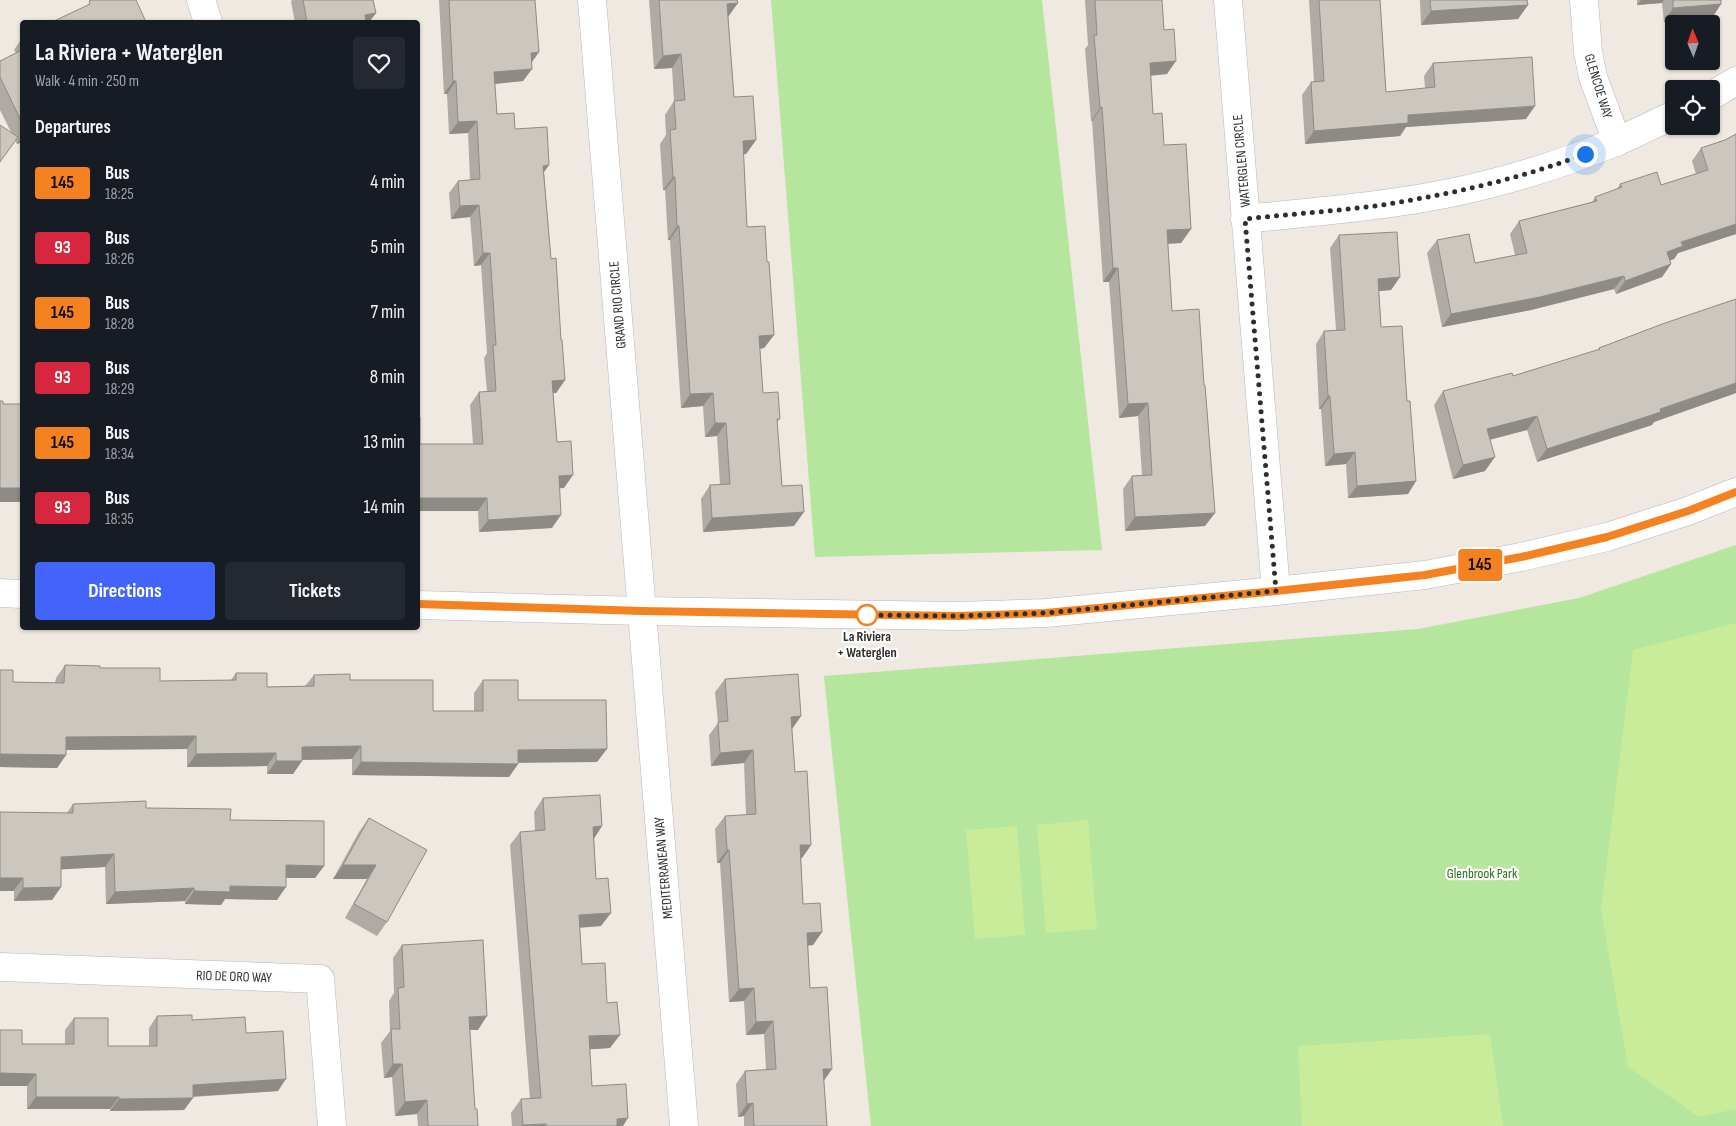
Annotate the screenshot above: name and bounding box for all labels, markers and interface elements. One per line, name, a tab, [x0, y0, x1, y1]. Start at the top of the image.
north arrow	[1665, 15, 1720, 70]
map controls	[1665, 15, 1720, 135]
button: heart	[353, 37, 405, 89]
text: La Riviera + Waterglen	[35, 38, 223, 67]
street label: GLENCOE WAY	[1581, 52, 1616, 121]
text: Walk · 4 min · 250 m	[35, 72, 139, 91]
button: locate	[1665, 80, 1720, 135]
street label: WATERGLEN CIRCLE	[1229, 114, 1254, 208]
text: Departures	[35, 116, 111, 139]
your location	[1573, 142, 1598, 167]
text: Bus	[105, 162, 130, 185]
text: 4 min	[370, 171, 405, 194]
text: 145	[51, 172, 74, 193]
text: 18:25	[105, 185, 134, 204]
text: Bus	[105, 227, 130, 250]
text: 5 min	[370, 236, 405, 259]
text: 93	[54, 237, 71, 258]
text: 18:26	[105, 250, 134, 269]
street label: GRAND RIO CIRCLE	[605, 260, 630, 349]
text: Bus	[105, 292, 130, 315]
text: 7 min	[371, 301, 405, 324]
text: 145	[51, 302, 74, 323]
text: 18:28	[105, 315, 134, 334]
text: Bus	[105, 357, 130, 380]
text: 8 min	[370, 366, 405, 389]
text: 93	[54, 367, 71, 388]
text: 18:29	[105, 380, 134, 399]
text: Bus	[105, 422, 130, 445]
text: 13 min	[364, 431, 405, 454]
text: 145	[51, 432, 74, 453]
text: 18:34	[105, 445, 134, 464]
text: Bus	[105, 487, 130, 510]
text: 14 min	[364, 496, 405, 519]
text: 93	[54, 497, 71, 518]
text: 18:35	[105, 510, 134, 529]
line badge: 145	[1451, 549, 1509, 581]
text: 145	[1468, 554, 1492, 575]
button: Directions	[35, 562, 215, 620]
button: Tickets	[225, 562, 405, 620]
marker: La Riviera + Waterglen	[856, 604, 878, 626]
place label: La Riviera + Waterglen	[837, 628, 897, 661]
street label: MEDITERRANEAN WAY	[651, 816, 676, 920]
park label: Glenbrook Park	[1447, 865, 1518, 882]
street label: RIO DE ORO WAY	[196, 967, 272, 986]

